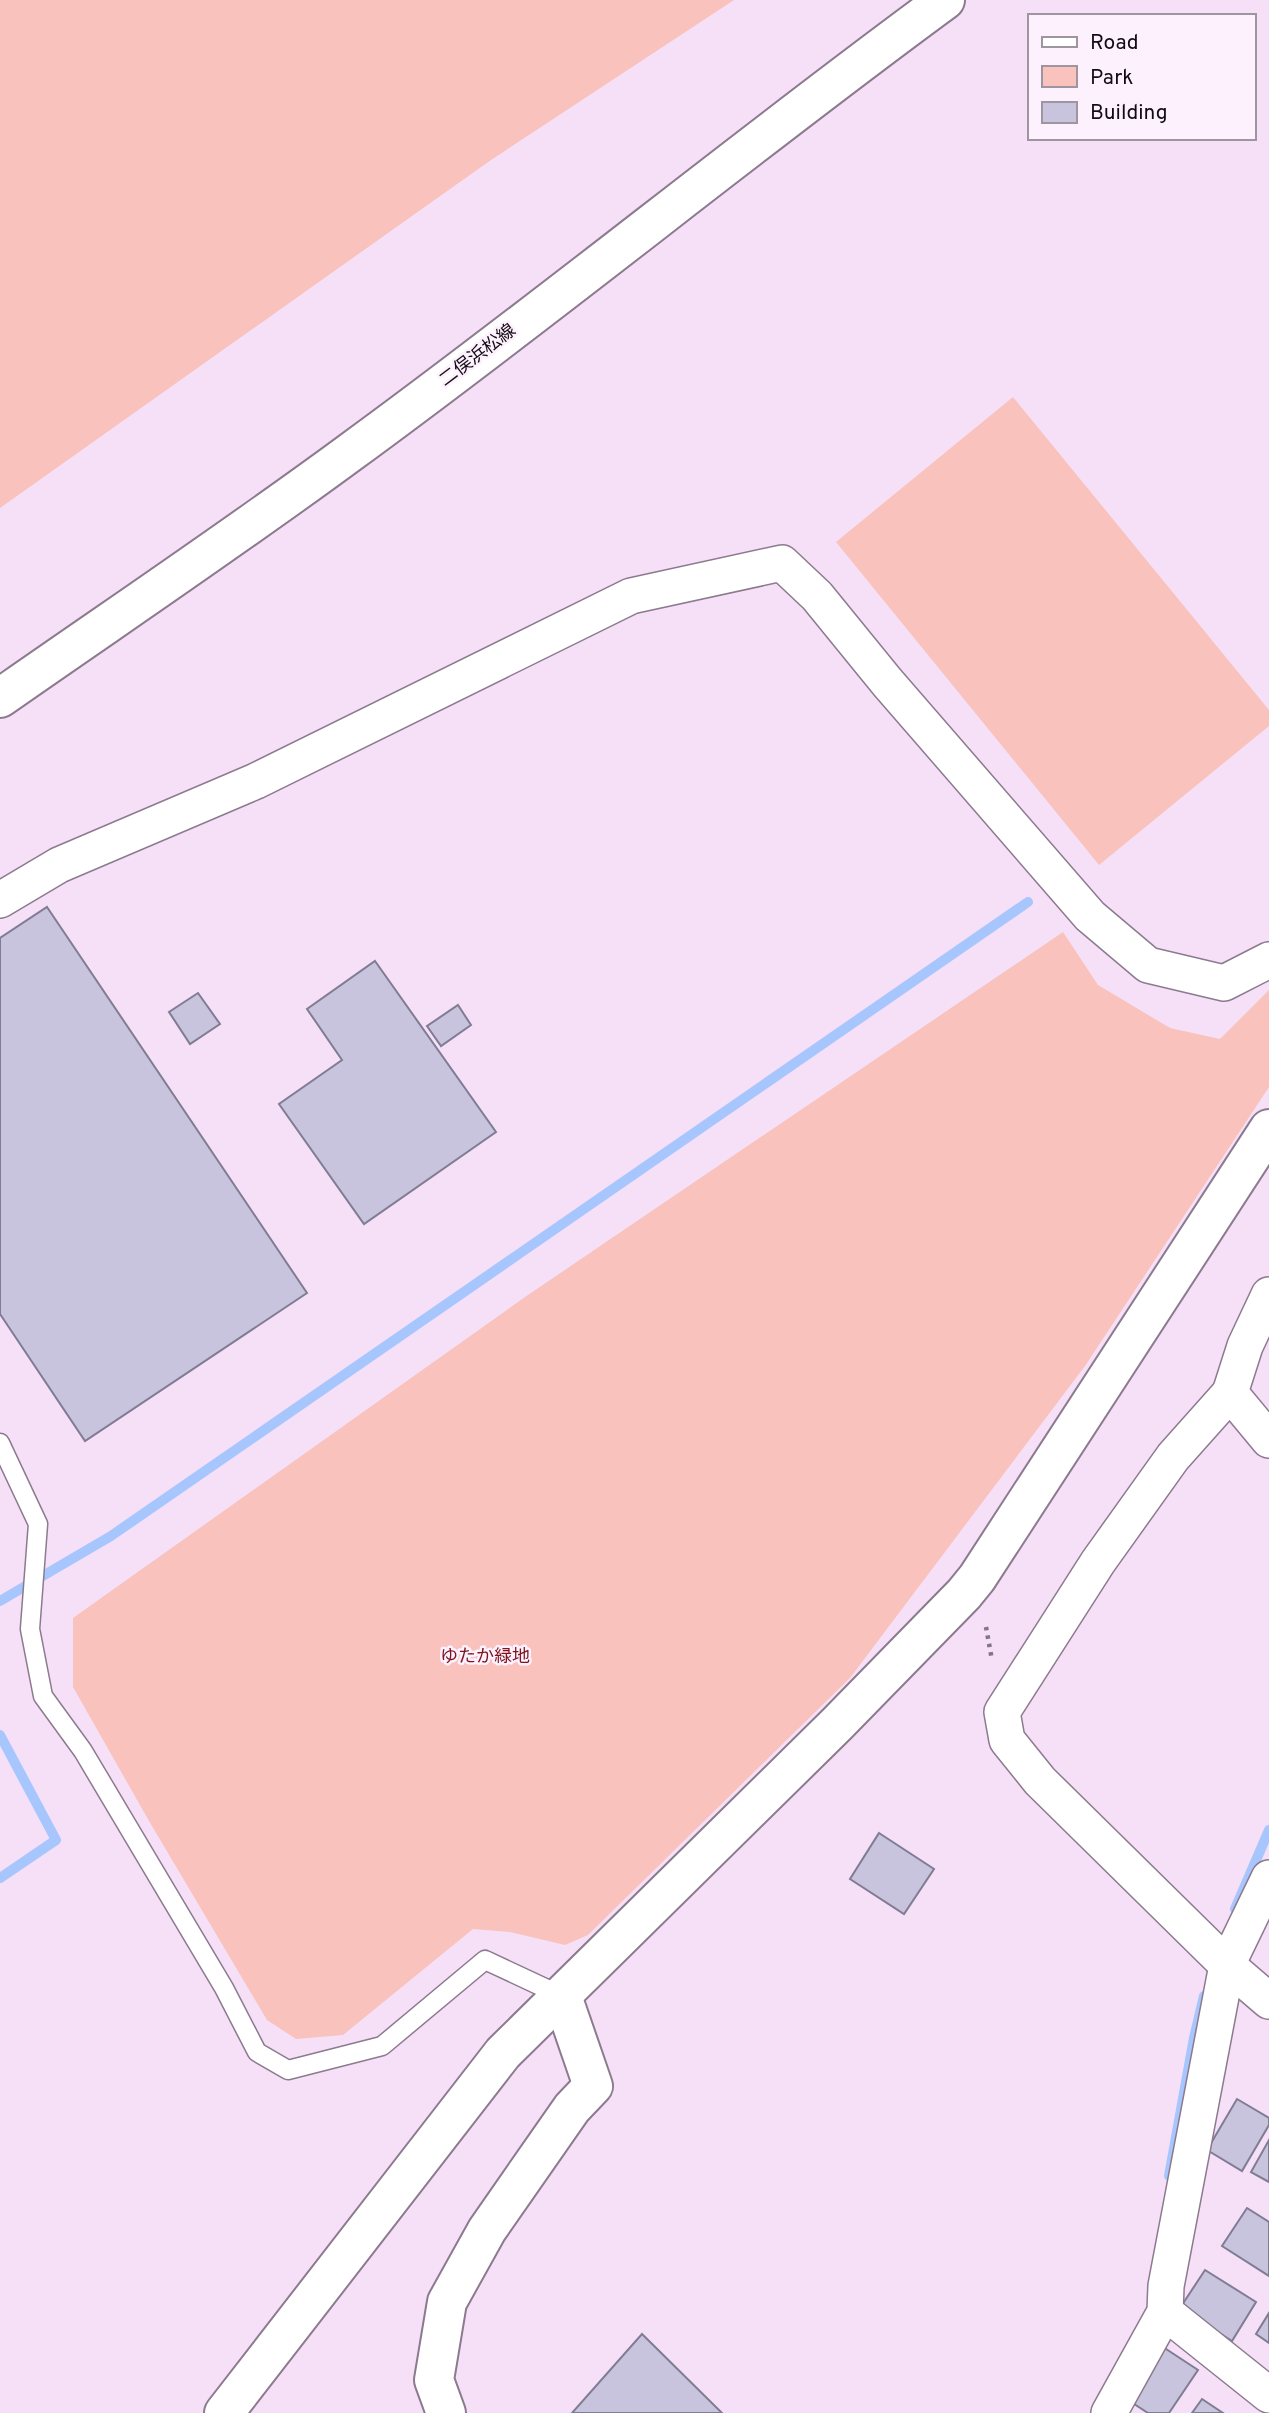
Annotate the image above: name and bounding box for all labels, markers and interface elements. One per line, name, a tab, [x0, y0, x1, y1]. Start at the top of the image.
legend	[1028, 14, 1255, 140]
text: Road	[1090, 30, 1139, 57]
text: Park	[1090, 65, 1133, 92]
text: Building	[1090, 100, 1168, 127]
street label: 二俣浜松線	[435, 320, 521, 392]
park label: ゆたか緑地	[440, 1646, 530, 1669]

